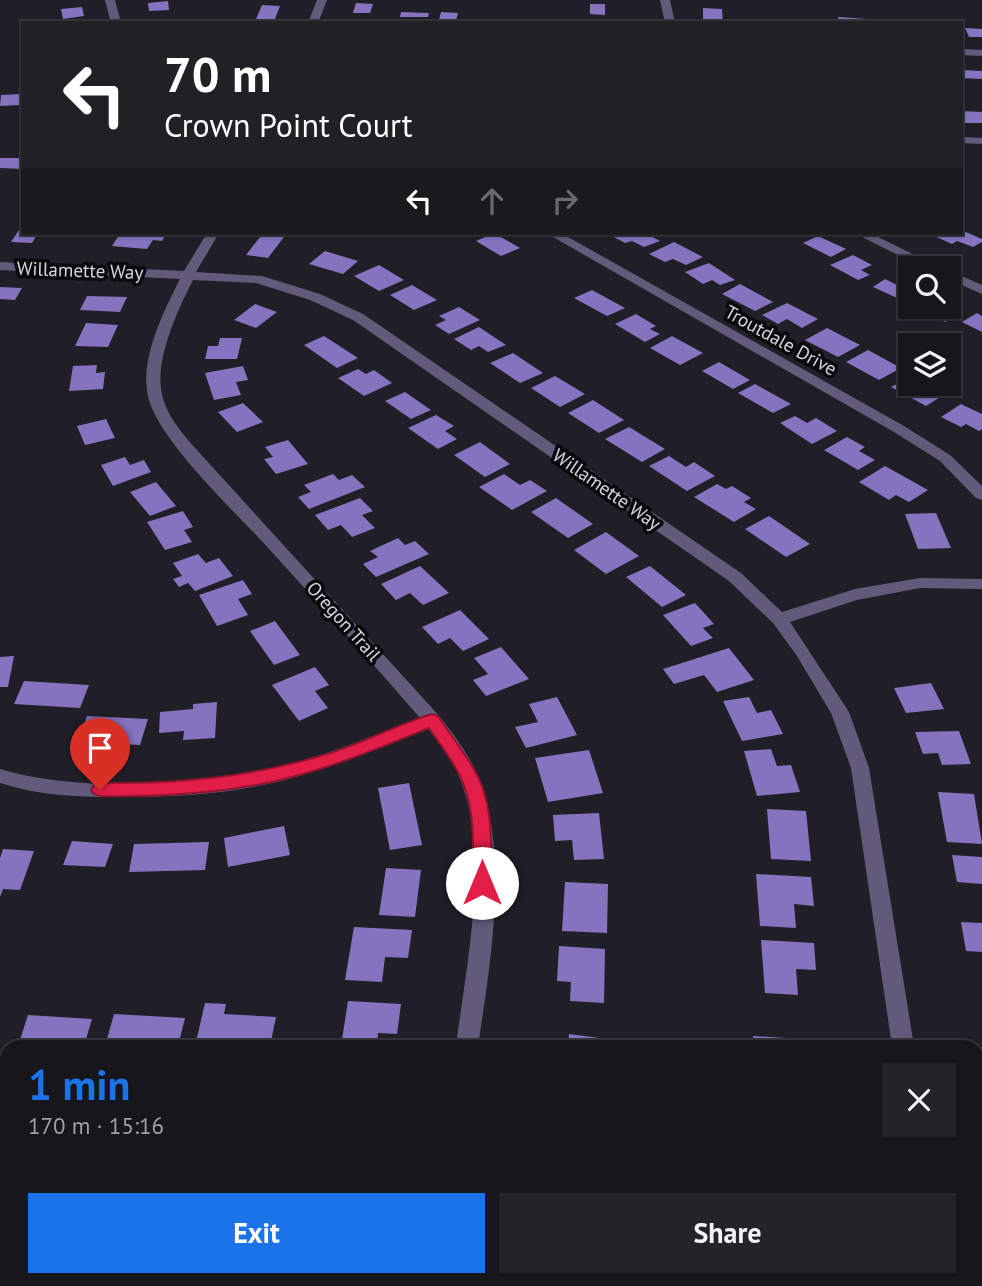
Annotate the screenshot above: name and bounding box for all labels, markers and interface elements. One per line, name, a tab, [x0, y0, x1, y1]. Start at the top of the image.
text: 70 m	[164, 42, 271, 106]
icon: left	[49, 49, 140, 140]
text: Crown Point Court	[164, 104, 413, 146]
icon: left	[400, 182, 438, 220]
icon: ahead	[473, 182, 511, 220]
icon: right	[546, 182, 584, 220]
street label: Willamette Way	[16, 256, 144, 284]
map controls	[898, 256, 961, 396]
button: search	[898, 256, 961, 319]
street label: Troutdale Drive	[721, 299, 841, 381]
button: layers	[898, 333, 961, 396]
street label: Willamette Way	[548, 443, 666, 535]
street label: Oregon Trail	[302, 576, 386, 666]
pin	[70, 718, 130, 790]
icon: arrive	[81, 729, 119, 767]
position arrow	[445, 846, 519, 920]
text: 1 min	[28, 1057, 130, 1112]
button: close	[882, 1063, 956, 1137]
text: 170 m · 15:16	[28, 1111, 164, 1140]
button: Exit	[28, 1193, 485, 1273]
button: Share	[499, 1193, 956, 1273]

